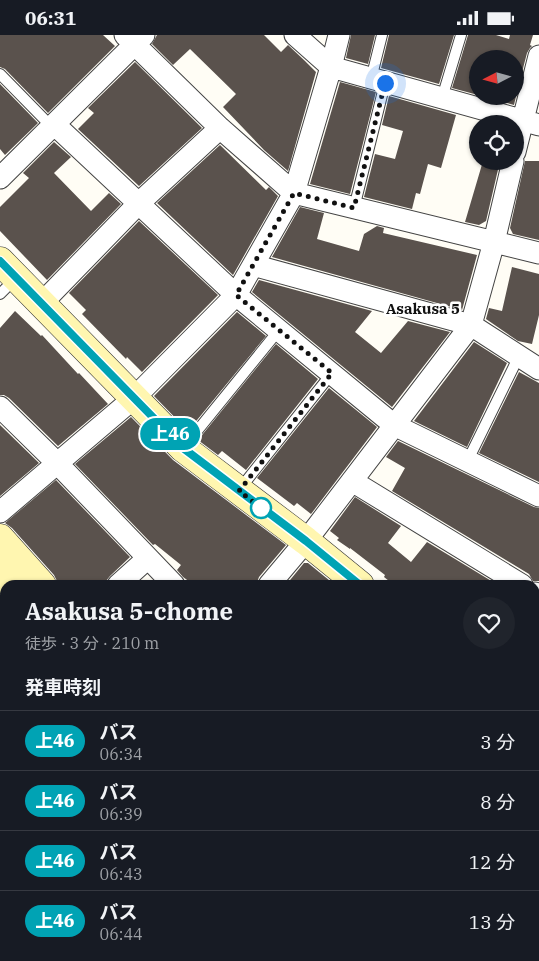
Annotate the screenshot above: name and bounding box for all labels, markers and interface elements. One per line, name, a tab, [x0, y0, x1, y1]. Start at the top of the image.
text: 06:31	[25, 6, 76, 30]
north arrow	[469, 50, 524, 105]
map controls	[469, 50, 524, 170]
your location	[373, 71, 398, 96]
button: locate	[469, 115, 524, 170]
district label: Asakusa 5	[386, 299, 460, 318]
line badge: 上46	[141, 418, 199, 450]
text: 上46	[150, 422, 190, 445]
unlabelled marker	[250, 497, 272, 519]
text: Asakusa 5-chome	[25, 595, 233, 627]
button: heart	[463, 597, 515, 649]
text: 徒歩 · 3 分 · 210 m	[25, 633, 159, 653]
text: 発車時刻	[25, 675, 101, 699]
text: バス	[100, 720, 138, 744]
text: 上46	[35, 729, 75, 752]
text: 3 分	[480, 730, 515, 754]
text: 06:34	[100, 744, 143, 764]
text: バス	[100, 780, 138, 804]
text: 上46	[35, 789, 75, 812]
text: 8 分	[480, 790, 515, 814]
text: 06:39	[100, 804, 143, 824]
text: バス	[100, 840, 138, 864]
text: 上46	[35, 849, 75, 872]
text: 12 分	[469, 850, 515, 874]
text: 06:43	[100, 864, 143, 884]
text: バス	[100, 900, 138, 924]
text: 上46	[35, 909, 75, 932]
text: 13 分	[469, 910, 515, 934]
text: 06:44	[100, 924, 143, 944]

